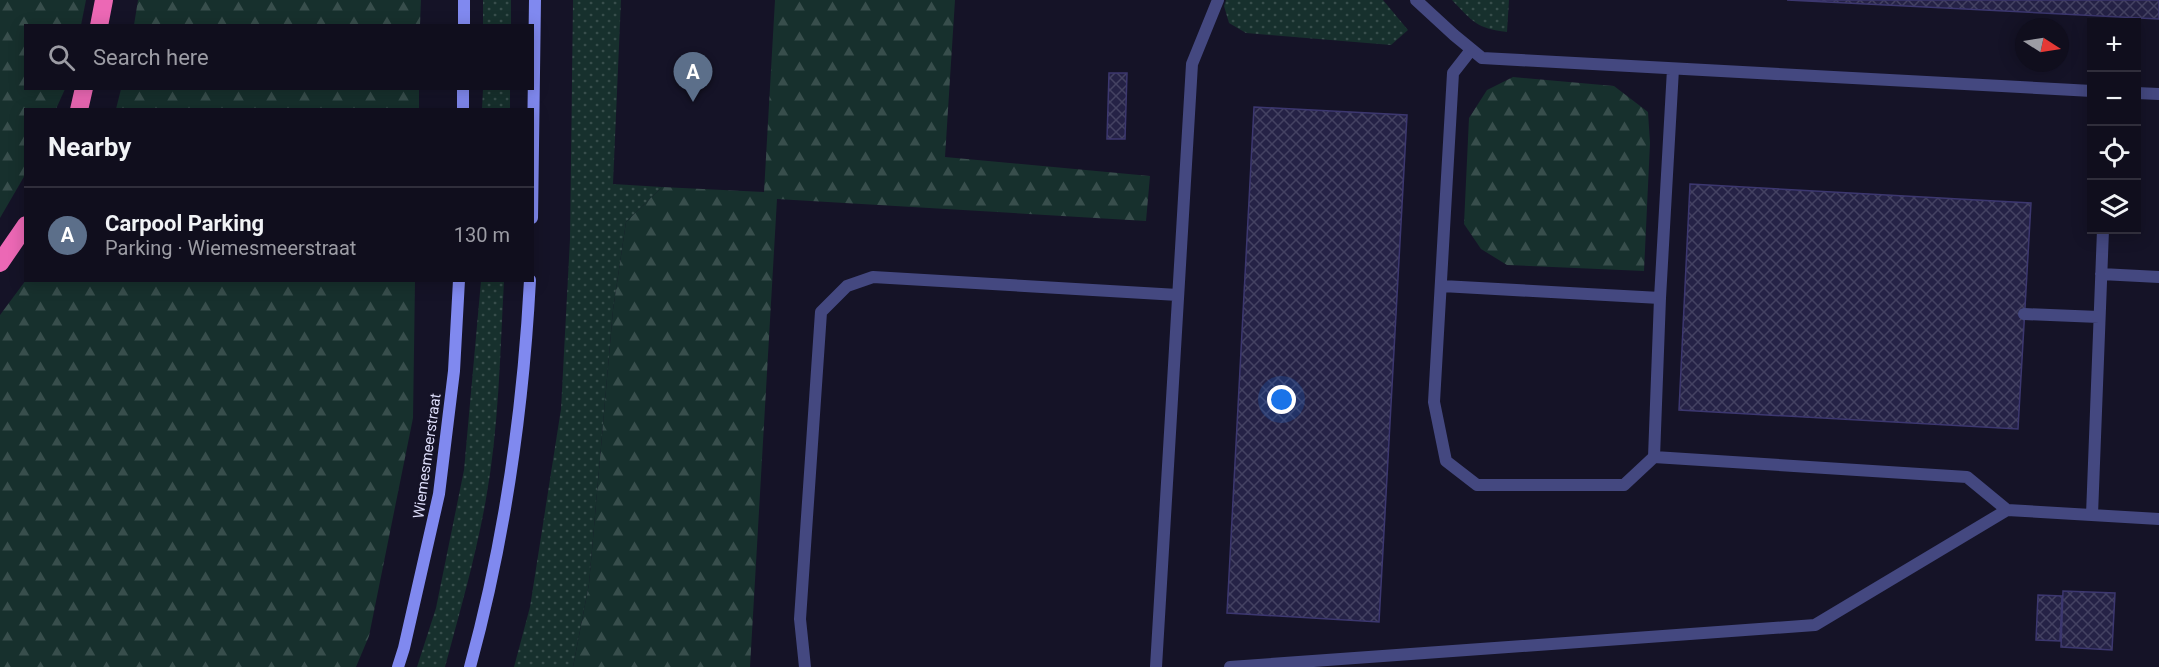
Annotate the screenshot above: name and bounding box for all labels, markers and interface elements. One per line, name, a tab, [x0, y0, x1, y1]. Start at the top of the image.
north arrow	[2015, 18, 2069, 72]
map controls	[2087, 18, 2141, 234]
button: +	[2087, 18, 2141, 72]
search box	[24, 24, 534, 90]
icon: search	[45, 41, 78, 74]
text: Search here	[93, 45, 209, 70]
pin: A	[674, 52, 712, 102]
button: −	[2087, 72, 2141, 126]
button: locate	[2087, 126, 2141, 180]
text: Nearby	[48, 132, 131, 162]
button: layers	[2087, 180, 2141, 234]
text: Carpool Parking	[105, 211, 264, 236]
text: A	[61, 223, 74, 247]
text: 130 m	[454, 223, 510, 247]
text: Parking · Wiemesmeerstraat	[105, 236, 356, 260]
your location	[1267, 385, 1296, 414]
street label: Wiemesmeerstraat	[409, 392, 445, 520]

